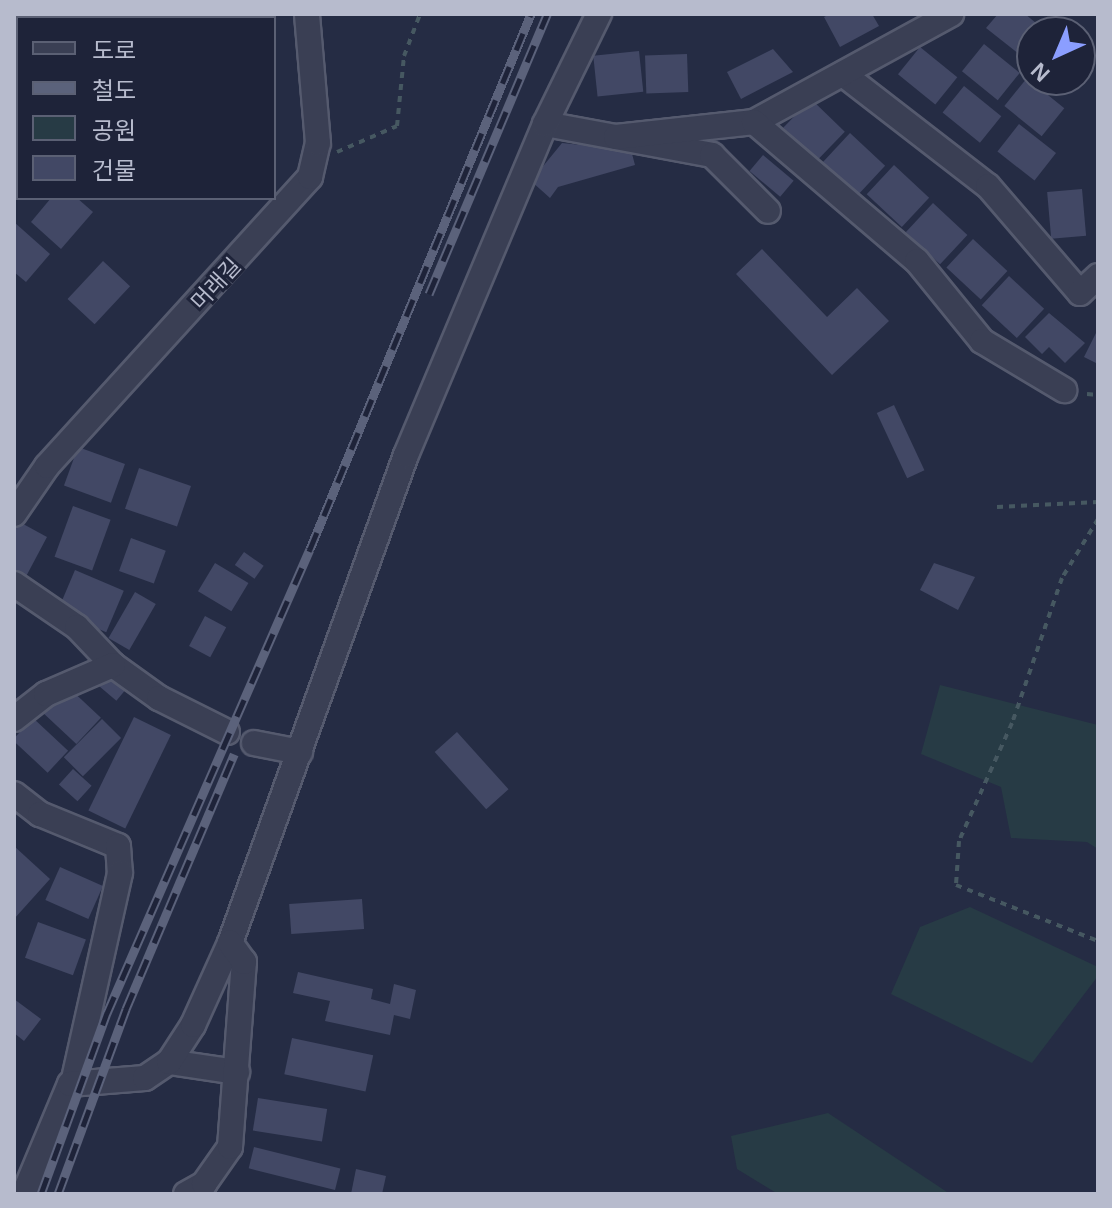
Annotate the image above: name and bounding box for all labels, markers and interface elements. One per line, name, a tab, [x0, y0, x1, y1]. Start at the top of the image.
legend	[16, 16, 276, 200]
north arrow	[1016, 16, 1096, 96]
text: 도로	[92, 37, 136, 64]
text: N	[1026, 58, 1055, 87]
text: 철도	[92, 77, 136, 104]
text: 공원	[92, 117, 136, 144]
text: 건물	[92, 157, 136, 184]
street label: 머래길	[186, 253, 246, 315]

